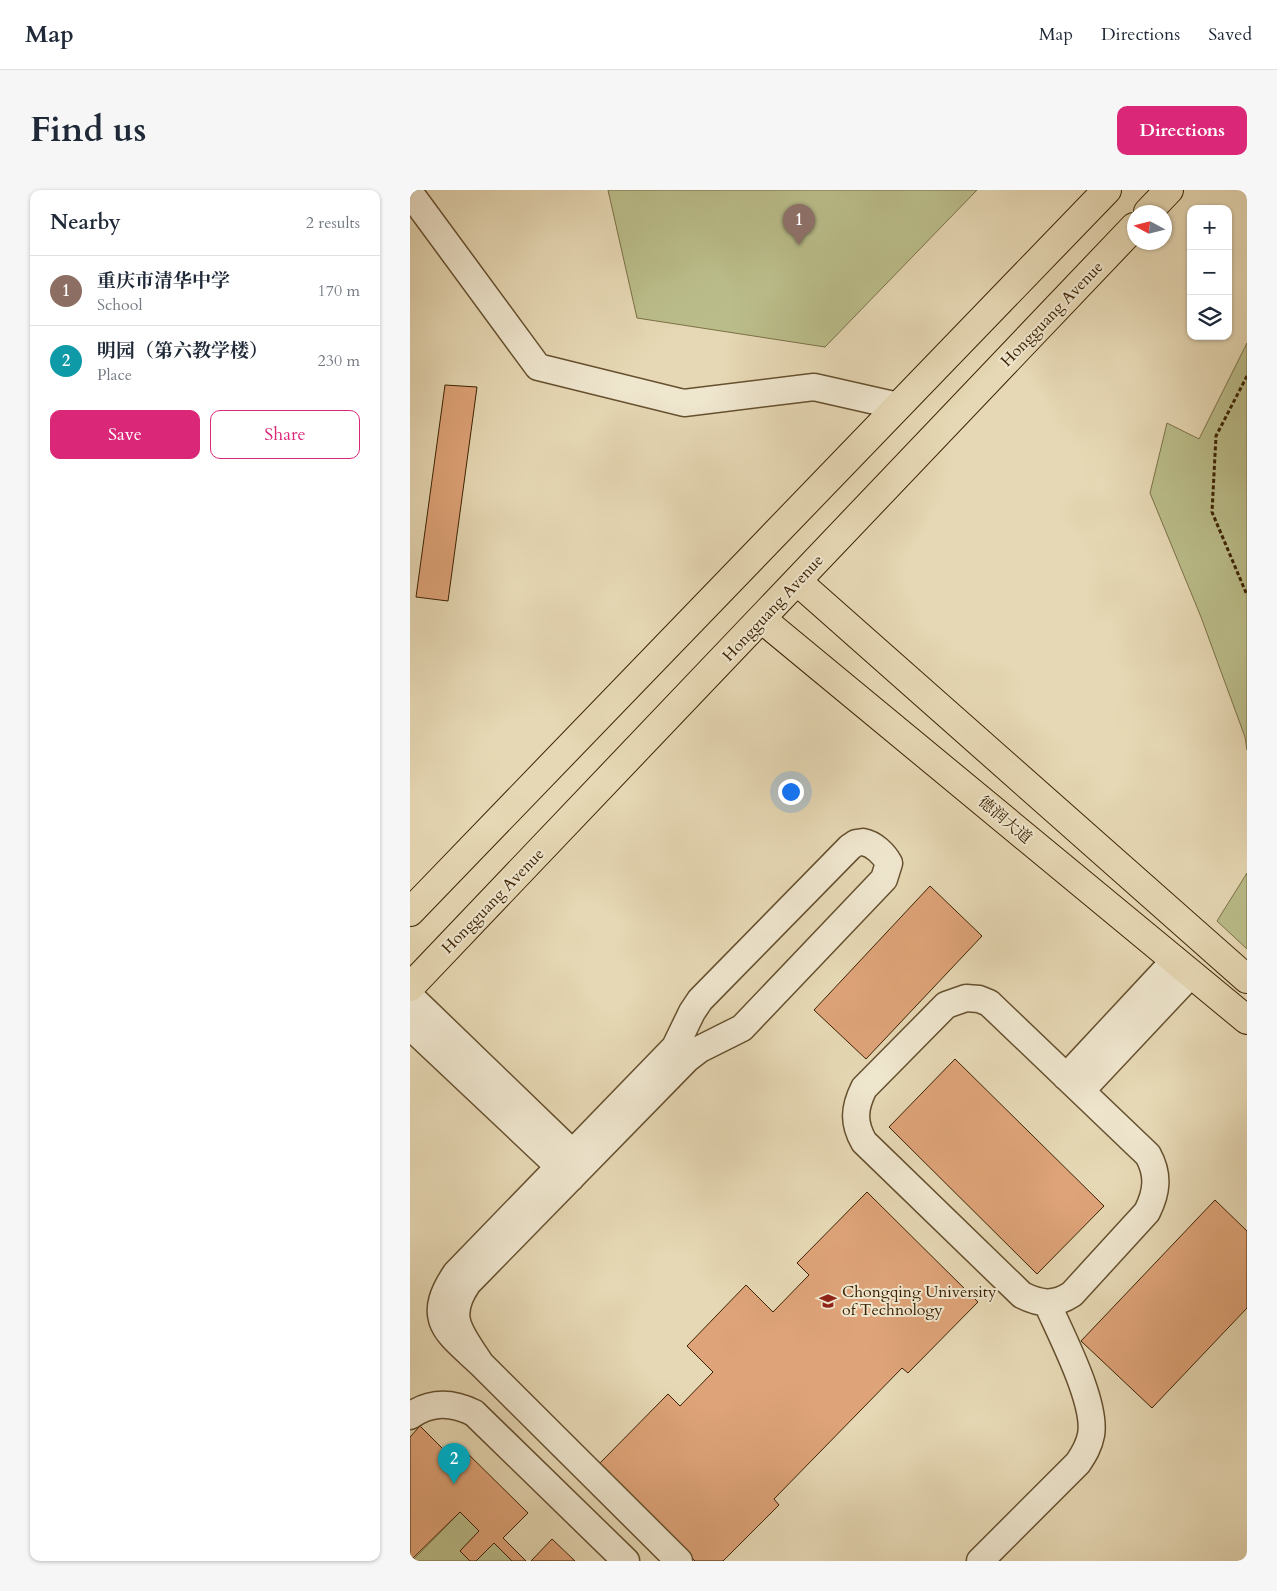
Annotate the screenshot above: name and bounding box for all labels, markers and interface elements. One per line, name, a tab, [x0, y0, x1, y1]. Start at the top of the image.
text: Map	[25, 18, 74, 51]
text: Map	[1039, 22, 1073, 47]
text: Directions	[1101, 22, 1180, 47]
text: Saved	[1208, 22, 1252, 47]
text: Find us	[30, 106, 146, 154]
button: Directions	[1117, 106, 1247, 155]
pin: 1	[783, 204, 815, 245]
north arrow	[1127, 205, 1172, 250]
map controls	[1187, 205, 1232, 340]
button: +	[1187, 205, 1232, 250]
text: Nearby	[50, 208, 121, 237]
text: 2 results	[306, 212, 360, 234]
button: −	[1187, 250, 1232, 295]
street label: Hongguang Avenue	[996, 256, 1108, 372]
text: 重庆市清华中学	[97, 268, 230, 294]
text: 1	[62, 280, 70, 302]
text: 170 m	[318, 280, 360, 302]
text: School	[97, 294, 142, 316]
button: layers	[1187, 295, 1232, 340]
text: 明园（第六教学楼）	[97, 338, 268, 364]
text: 2	[62, 350, 70, 372]
text: 230 m	[318, 350, 360, 372]
text: Place	[97, 364, 132, 386]
button: Save	[50, 410, 200, 459]
button: Share	[210, 410, 360, 459]
street label: Hongguang Avenue	[718, 550, 828, 666]
your location	[778, 779, 804, 805]
street label: 德润大道	[973, 791, 1037, 849]
street label: Hongguang Avenue	[437, 843, 549, 959]
place label: Chongqing University of Technology	[842, 1281, 997, 1321]
school or university icon: Chongqing University of Technology	[818, 1291, 838, 1311]
pin: 2	[438, 1443, 470, 1484]

